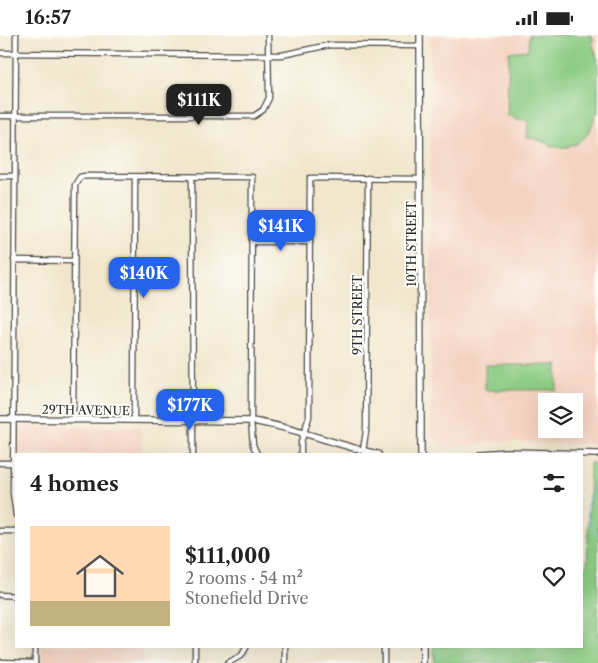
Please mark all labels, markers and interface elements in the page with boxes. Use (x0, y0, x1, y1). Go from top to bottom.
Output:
text: 16:57 (25, 6, 71, 29)
pin: $111K (164, 83, 234, 126)
text: $111K (177, 90, 221, 110)
street label: 10TH STREET (404, 201, 419, 287)
pin: $141K (246, 209, 316, 252)
text: $141K (258, 216, 304, 236)
pin: $140K (109, 257, 179, 299)
text: $140K (120, 263, 168, 283)
street label: 9TH STREET (350, 275, 365, 355)
pin: $177K (155, 389, 225, 431)
map controls (538, 393, 583, 438)
button: layers (538, 393, 583, 438)
text: $177K (167, 395, 213, 415)
street label: 29TH AVENUE (42, 402, 130, 418)
icon: filters (540, 469, 568, 497)
text: 4 homes (30, 471, 119, 496)
text: $111,000 (185, 543, 271, 568)
icon: home (70, 546, 130, 606)
icon: heart (540, 562, 568, 590)
text: 2 rooms · 54 m² (185, 568, 303, 588)
text: Stonefield Drive (185, 588, 308, 608)

